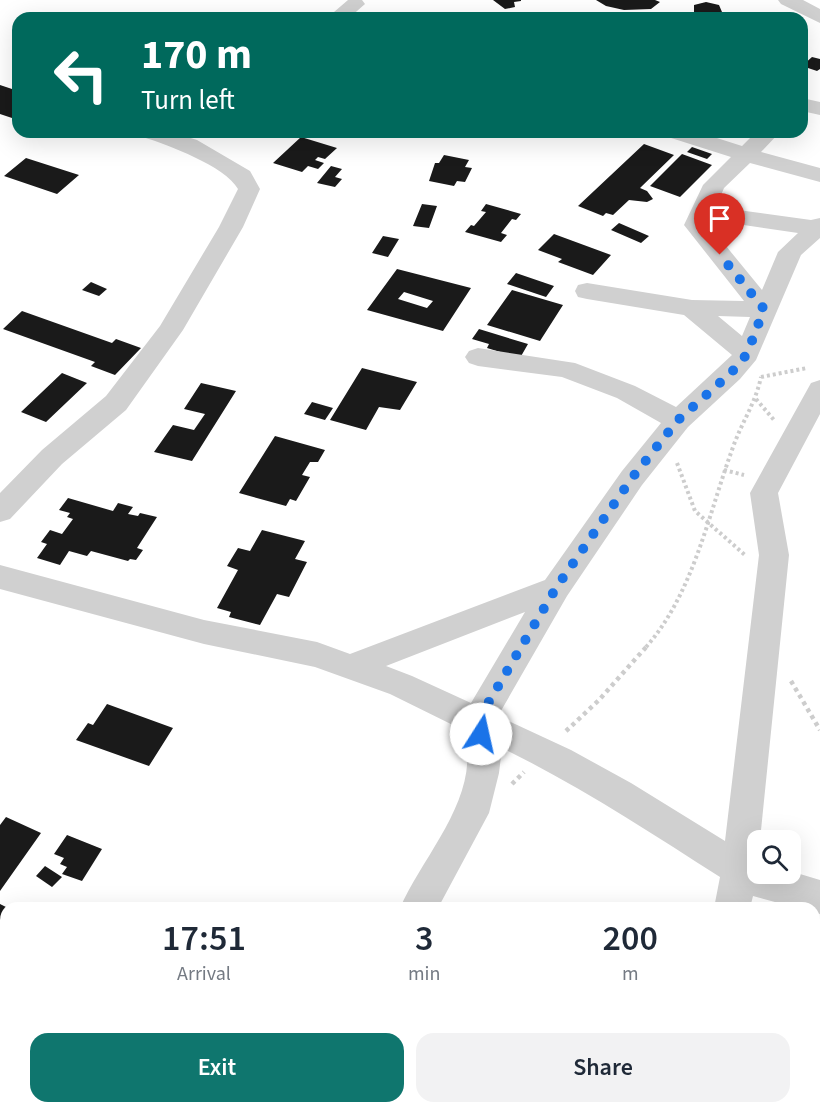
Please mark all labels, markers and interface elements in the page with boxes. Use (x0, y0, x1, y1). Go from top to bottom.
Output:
text: 170 m (141, 25, 252, 85)
icon: left (42, 36, 120, 114)
text: Turn left (141, 81, 235, 120)
pin (694, 193, 745, 255)
icon: arrive (703, 202, 736, 235)
position arrow (449, 702, 513, 766)
map controls (747, 830, 801, 884)
button: search (747, 830, 801, 884)
text: 17:51 (162, 913, 246, 964)
text: 3 (415, 913, 433, 964)
text: 200 (602, 913, 658, 964)
text: Arrival (177, 960, 231, 988)
text: min (408, 960, 440, 988)
text: m (622, 960, 638, 988)
button: Exit (30, 1033, 404, 1102)
button: Share (416, 1033, 790, 1102)

